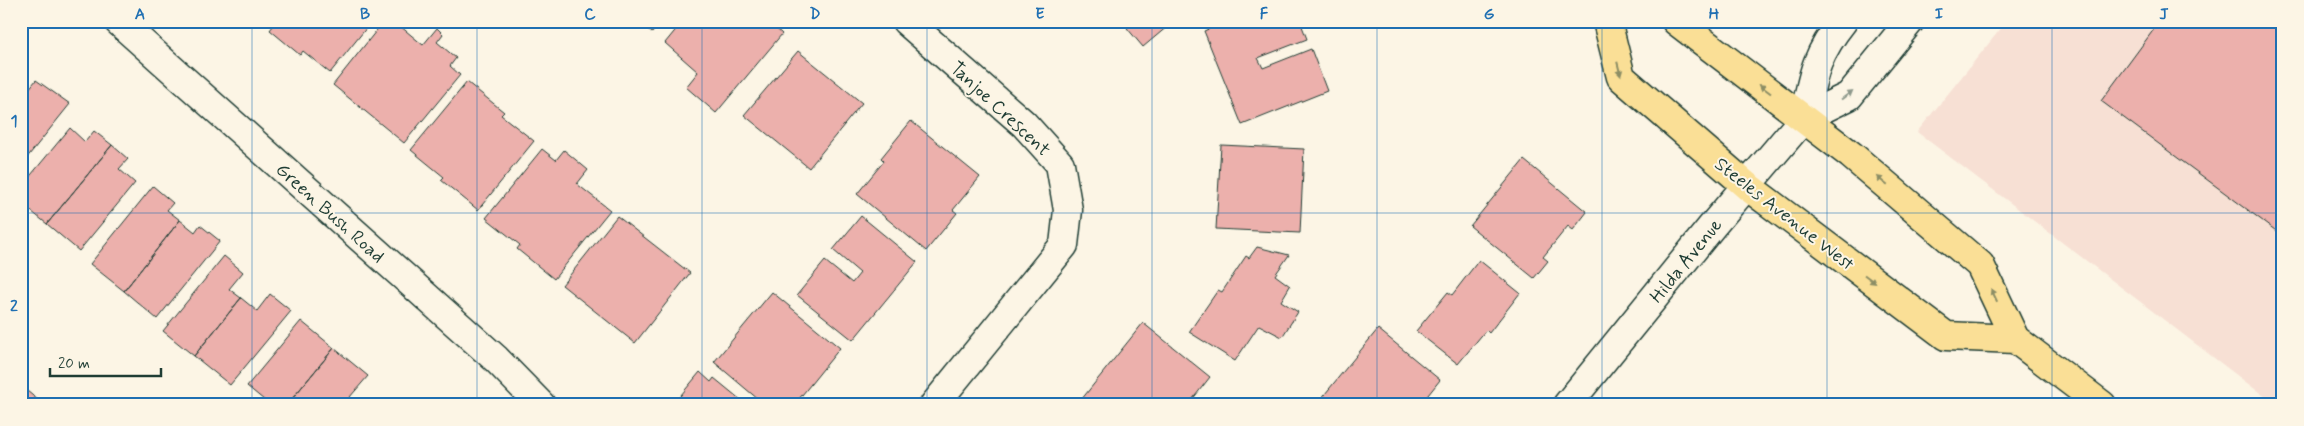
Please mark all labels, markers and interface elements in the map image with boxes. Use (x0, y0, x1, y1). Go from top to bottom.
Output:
text: A (135, 4, 145, 25)
text: B (360, 4, 370, 25)
text: C (584, 4, 596, 25)
text: D (809, 4, 821, 25)
text: E (1035, 4, 1045, 25)
text: F (1260, 4, 1269, 25)
text: G (1484, 4, 1495, 25)
text: H (1709, 4, 1720, 25)
text: I (1935, 4, 1944, 25)
text: J (2159, 4, 2169, 25)
street label: Tanjoe Crescent (944, 56, 1056, 163)
one-way arrow (1615, 61, 1623, 76)
one-way arrow (1759, 83, 1772, 94)
one-way arrow (1840, 90, 1854, 100)
text: 1 (10, 111, 18, 132)
street label: Steeles Avenue West (1709, 152, 1859, 277)
street label: Green Bush Road (270, 157, 390, 269)
one-way arrow (1875, 176, 1888, 187)
street label: Hilda Avenue (1644, 213, 1728, 308)
one-way arrow (1863, 273, 1876, 284)
one-way arrow (1990, 288, 1998, 302)
text: 2 (10, 296, 18, 317)
scale bar (50, 346, 161, 378)
text: 20 m (58, 354, 90, 374)

